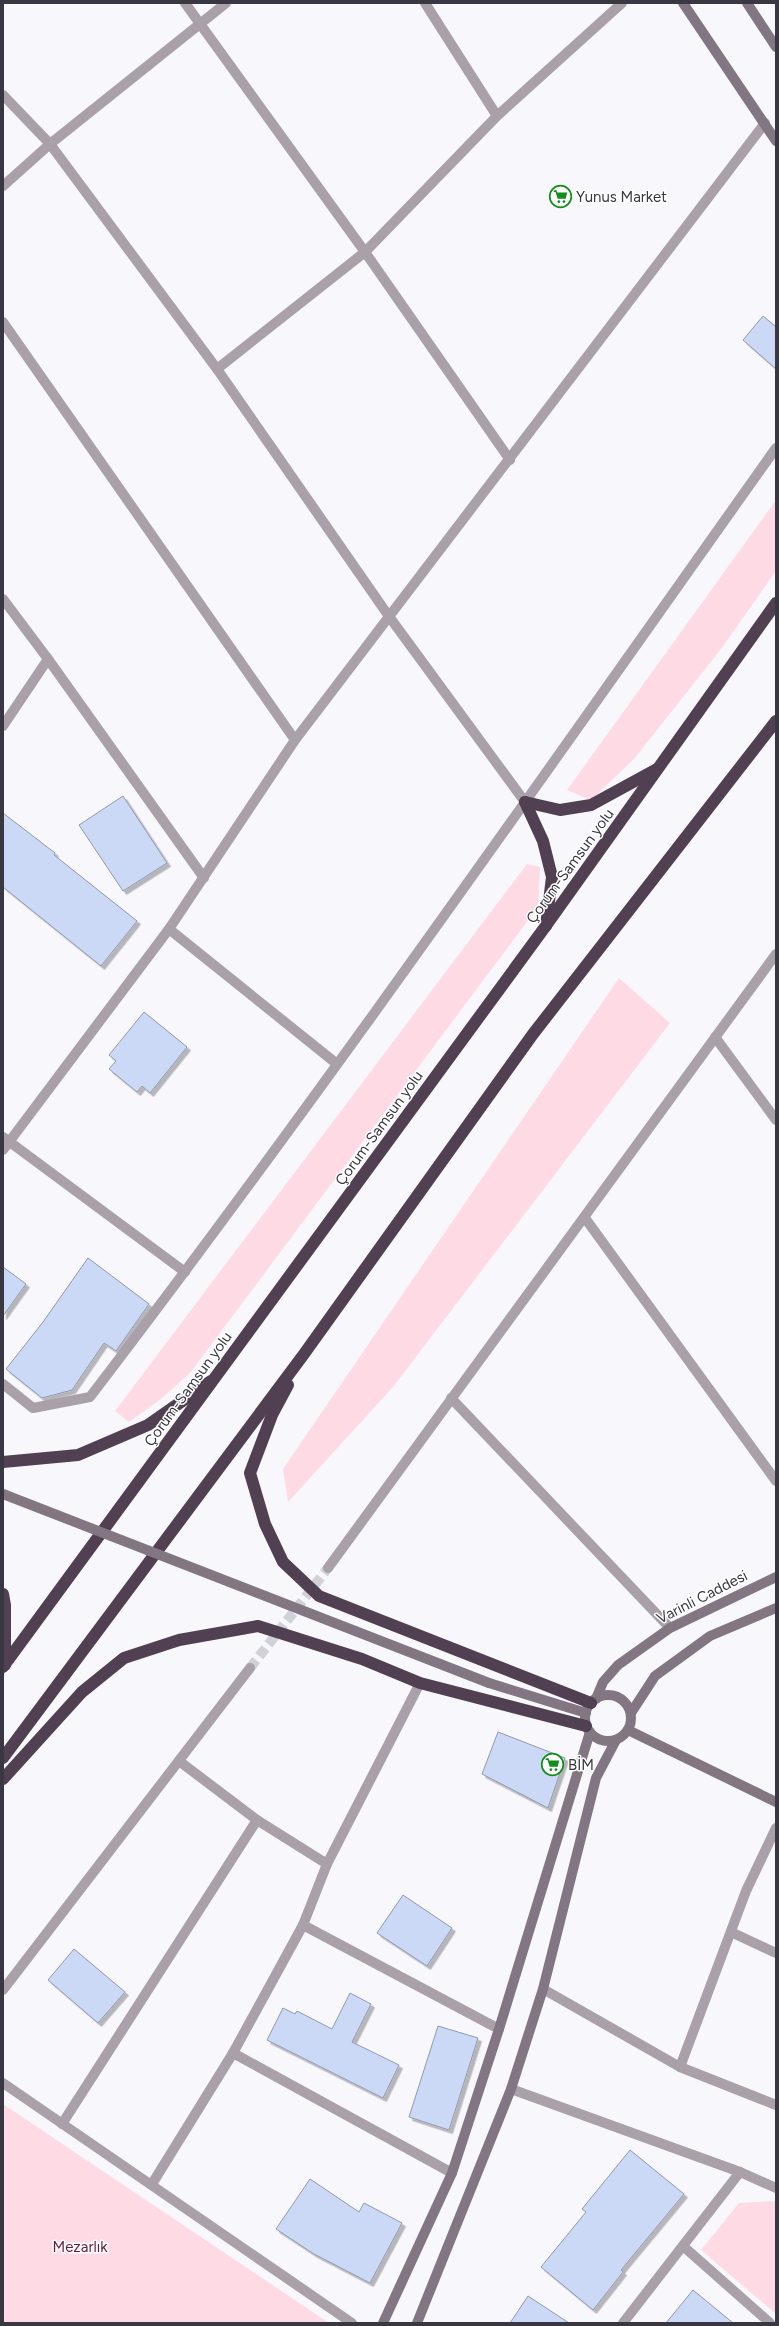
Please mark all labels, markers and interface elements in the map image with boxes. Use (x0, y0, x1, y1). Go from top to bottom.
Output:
supermarket icon: Yunus Market (548, 184, 574, 210)
place label: Yunus Market (576, 188, 667, 206)
street label: Çorum-Samsun yolu (522, 805, 618, 927)
street label: Çorum-Samsun yolu (331, 1067, 427, 1189)
street label: Çorum-Samsun yolu (140, 1328, 236, 1450)
street label: Varinli Caddesi (654, 1566, 750, 1628)
supermarket icon: BİM (540, 1752, 566, 1778)
place label: BİM (568, 1756, 594, 1774)
park label: Mezarlık (52, 2238, 108, 2256)

